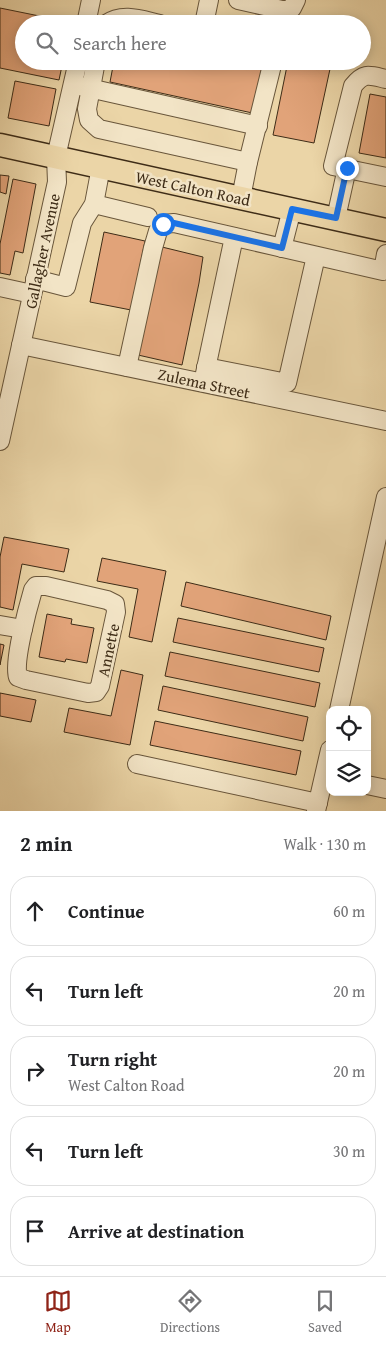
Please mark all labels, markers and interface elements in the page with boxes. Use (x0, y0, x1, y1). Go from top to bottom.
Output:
search box (15, 15, 371, 70)
icon: search (33, 29, 61, 57)
text: Search here (73, 29, 167, 57)
route end (336, 157, 359, 180)
street label: West Calton Road (133, 164, 253, 212)
street label: Gallagher Avenue (18, 191, 66, 311)
route start (152, 213, 175, 236)
street label: Zulema Street (156, 362, 253, 405)
street label: Annette (91, 621, 125, 679)
map controls (326, 706, 371, 796)
button: locate (326, 706, 371, 751)
button: layers (326, 751, 371, 796)
text: 2 min (20, 828, 72, 859)
text: Walk · 130 m (283, 832, 366, 856)
icon: ahead (21, 897, 49, 925)
text: Continue (68, 897, 145, 925)
text: 60 m (333, 899, 365, 923)
icon: left (21, 977, 49, 1005)
text: Turn left (68, 977, 143, 1005)
text: 20 m (333, 979, 365, 1003)
text: Turn right (68, 1045, 157, 1073)
icon: right (21, 1057, 49, 1085)
text: 20 m (333, 1059, 365, 1083)
text: West Calton Road (68, 1073, 185, 1097)
icon: left (21, 1137, 49, 1165)
text: Turn left (68, 1137, 143, 1165)
text: 30 m (333, 1139, 365, 1163)
icon: arrive (21, 1217, 49, 1245)
text: Arrive at destination (68, 1217, 244, 1245)
tab: Map (44, 1287, 72, 1337)
tab: Directions (160, 1287, 220, 1337)
tab: Saved (308, 1287, 342, 1337)

